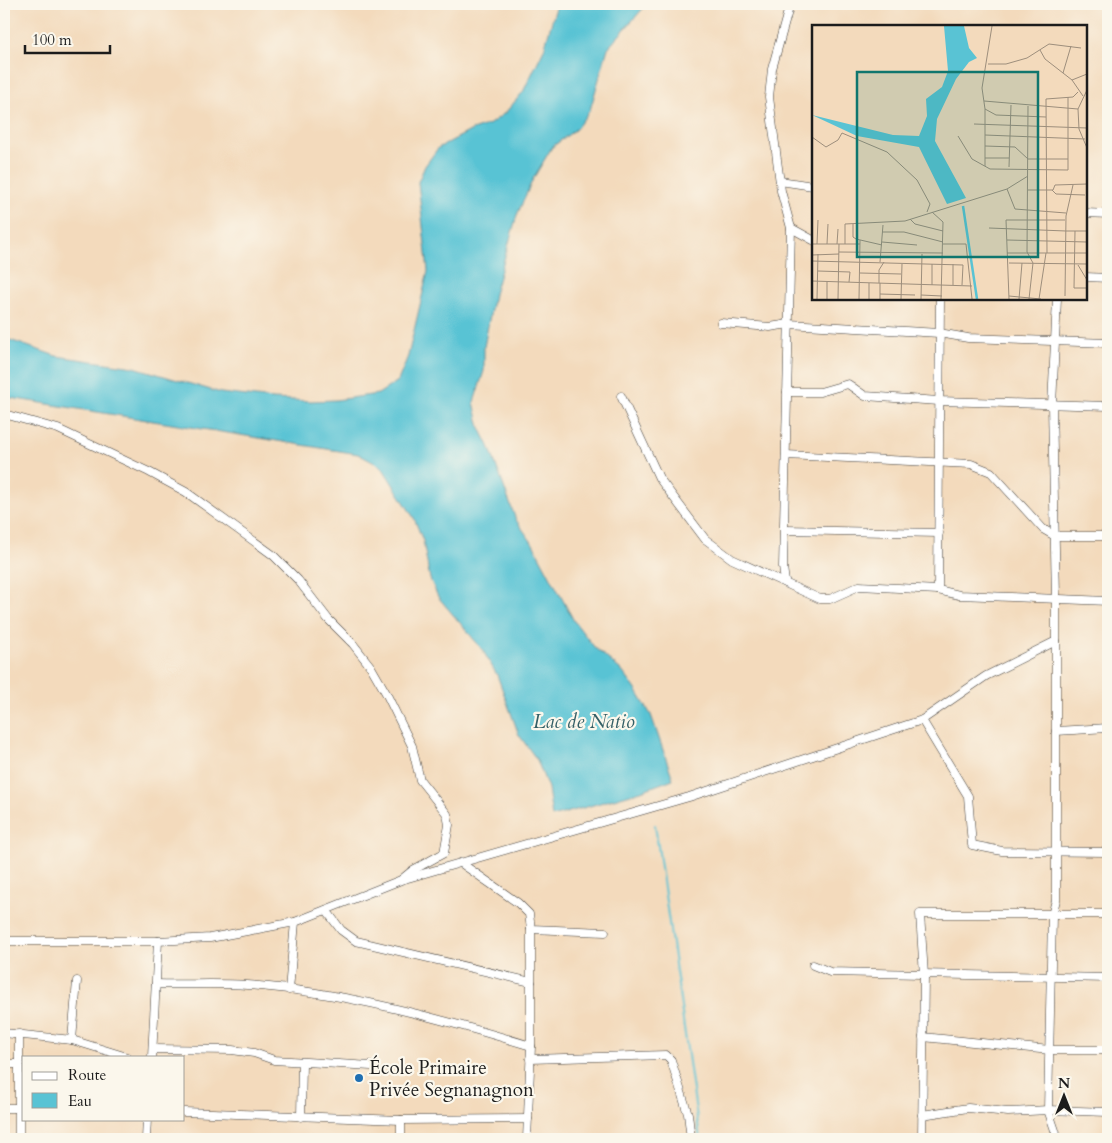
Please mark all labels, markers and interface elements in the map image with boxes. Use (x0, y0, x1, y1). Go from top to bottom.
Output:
scale bar (25, 22, 110, 54)
inset map (812, 25, 1087, 300)
text: 100 m (32, 30, 72, 50)
water label: Lac de Natio (533, 708, 635, 735)
place label: École Primaire Privée Segnanagnon (369, 1055, 534, 1103)
legend (22, 1056, 185, 1120)
text: Route (68, 1065, 106, 1085)
north arrow (1040, 1070, 1090, 1120)
marker: École Primaire Privée Segnanagnon (353, 1072, 365, 1084)
text: N (1058, 1074, 1070, 1093)
text: Eau (68, 1091, 92, 1111)

